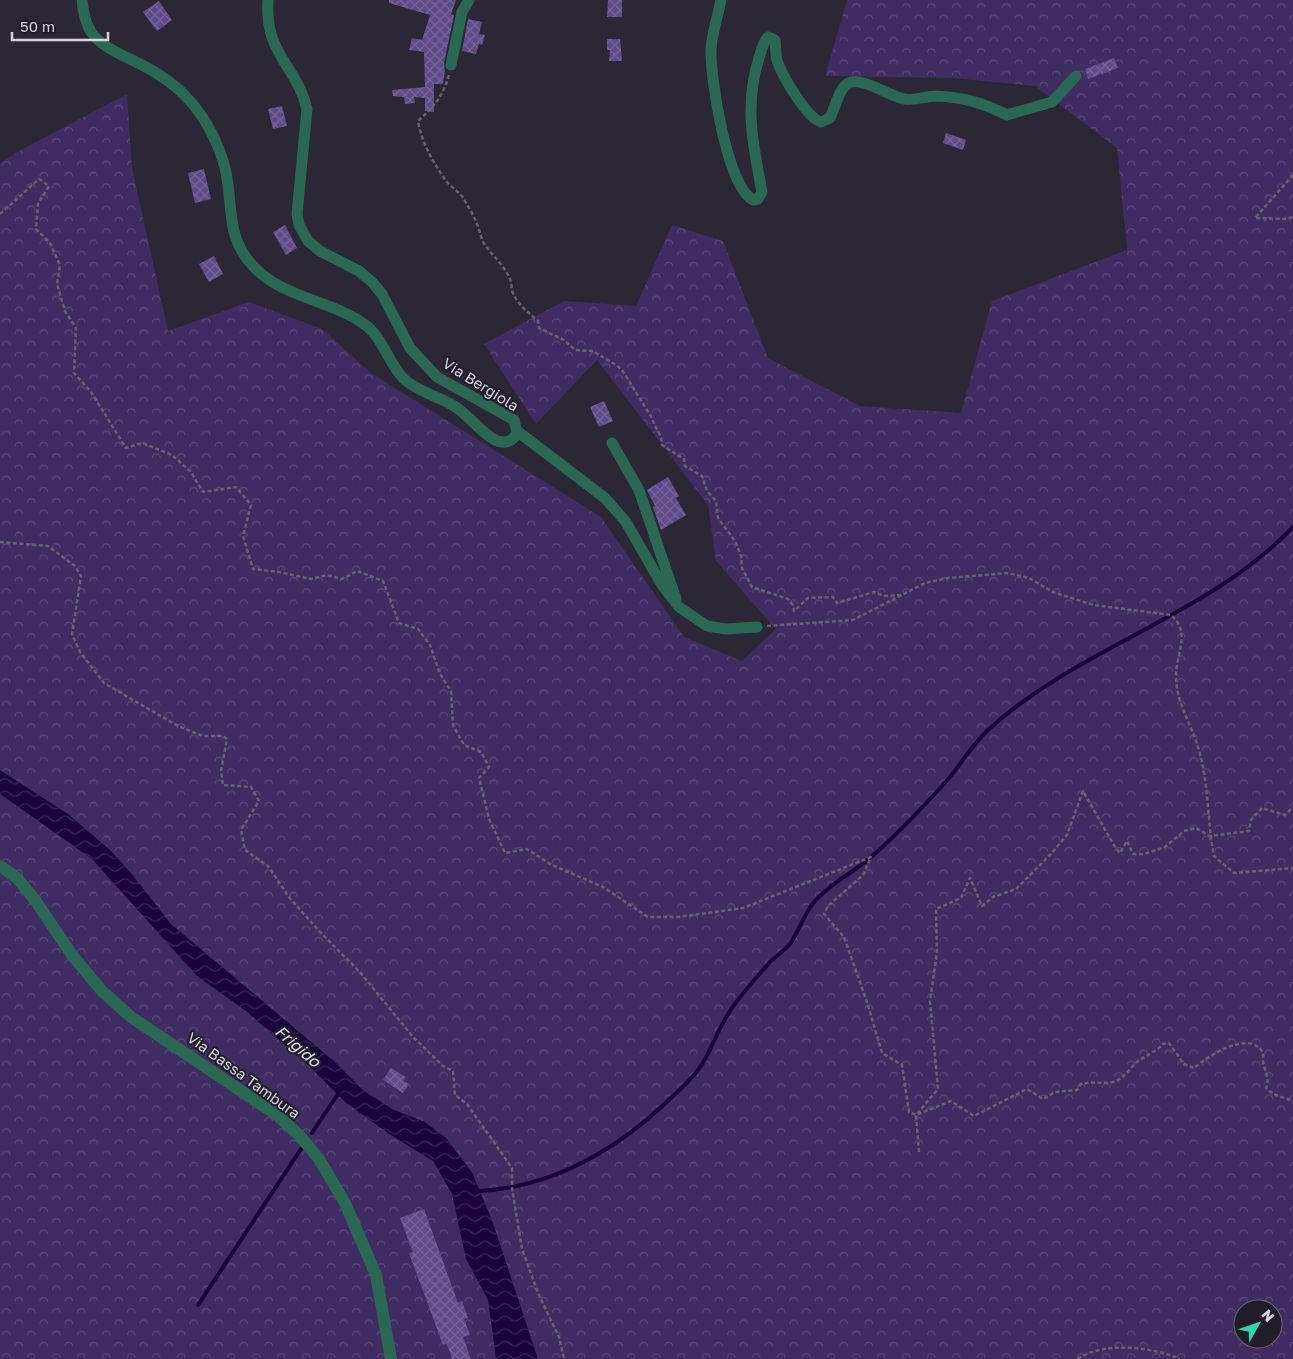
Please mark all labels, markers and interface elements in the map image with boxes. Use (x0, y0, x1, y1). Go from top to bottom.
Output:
scale bar (12, 10, 109, 42)
text: 50 m (20, 17, 55, 35)
street label: Via Bergiola (440, 354, 522, 414)
water label: Frigido (271, 1021, 326, 1072)
street label: Via Bassa Tambura (184, 1028, 304, 1122)
north arrow (1233, 1299, 1283, 1349)
text: N (1258, 1306, 1278, 1325)

